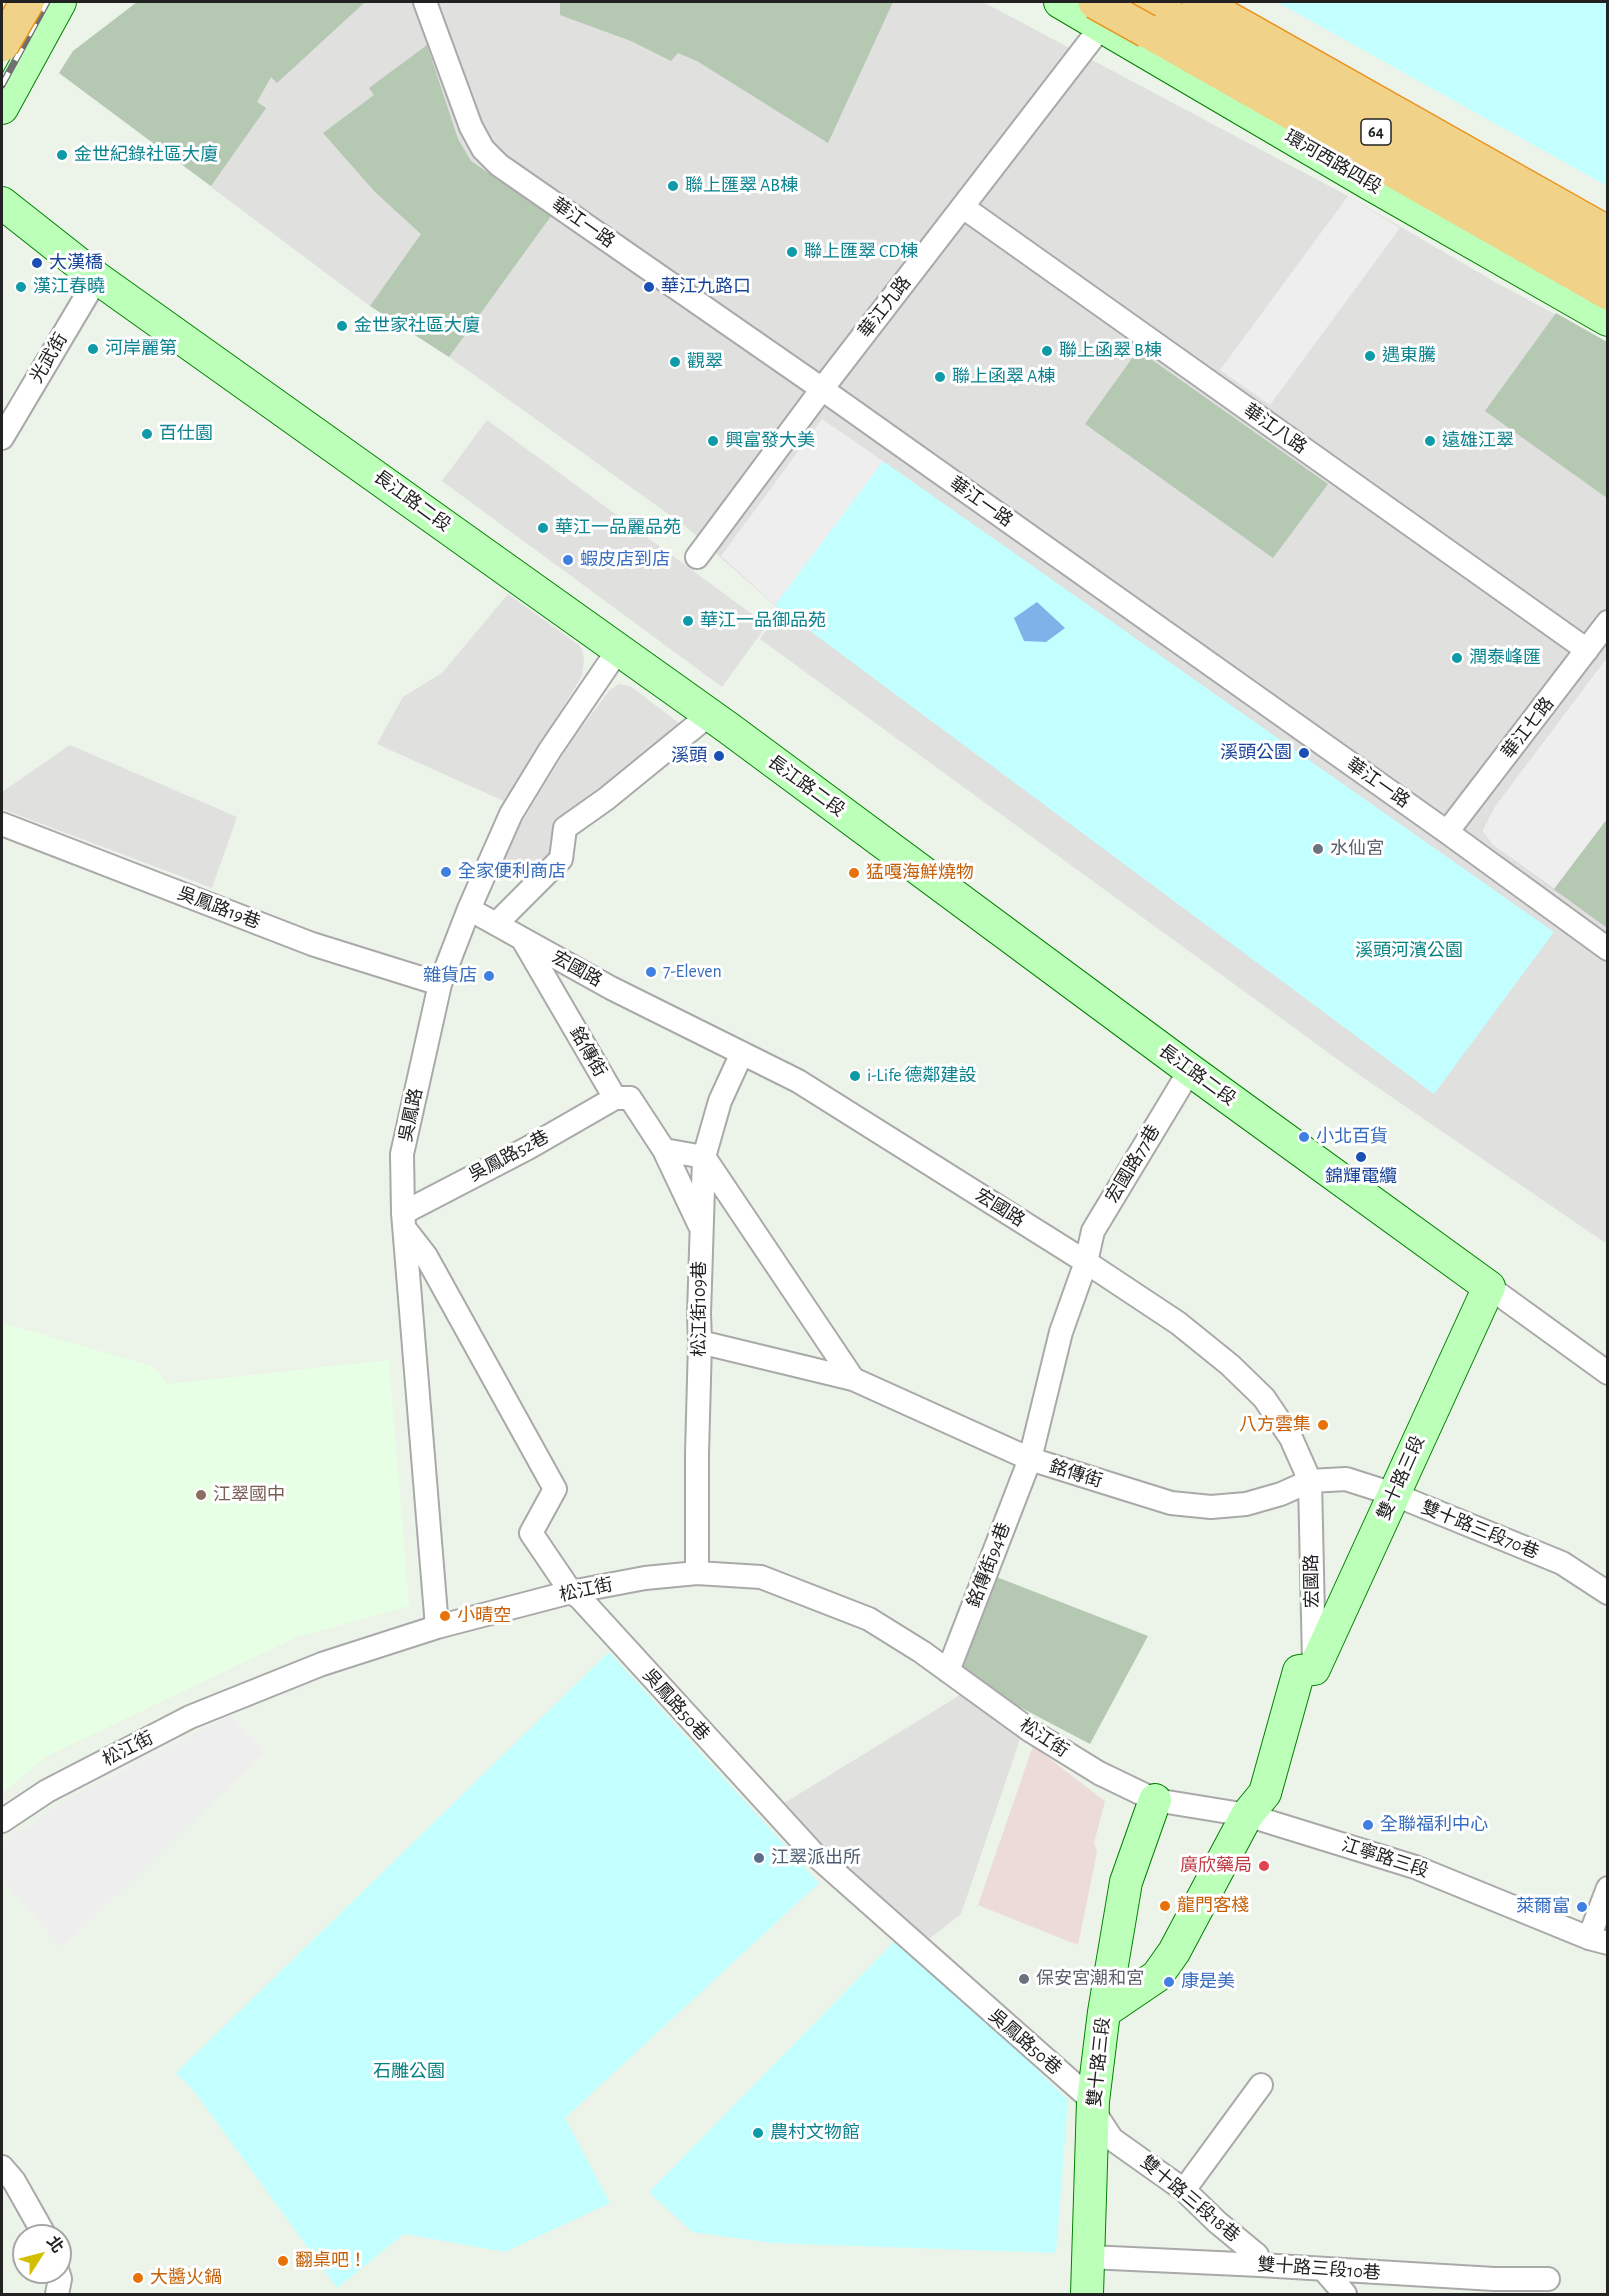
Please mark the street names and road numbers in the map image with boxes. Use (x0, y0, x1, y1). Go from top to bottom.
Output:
road number: 64 (1361, 119, 1391, 145)
street label: 環河西路四段 (1281, 126, 1385, 198)
street label: 華江一路 (547, 194, 619, 252)
street label: 華江九路 (854, 272, 916, 342)
street label: 光武街 (26, 329, 72, 387)
street label: 華江八路 (1239, 400, 1311, 458)
street label: 長江路二段 (369, 466, 455, 536)
street label: 華江一路 (945, 473, 1017, 531)
street label: 華江七路 (1497, 693, 1559, 763)
street label: 長江路二段 (763, 751, 849, 821)
street label: 華江一路 (1342, 754, 1414, 812)
street label: 吳鳳路19巷 (175, 882, 263, 934)
street label: 宏國路 (548, 946, 606, 992)
street label: 銘傳街 (565, 1023, 611, 1081)
street label: 長江路二段 (1154, 1040, 1240, 1110)
street label: 吳鳳路 (395, 1086, 427, 1144)
street label: 宏國路77巷 (1101, 1121, 1165, 1207)
street label: 吳鳳路52巷 (465, 1126, 553, 1186)
street label: 宏國路 (971, 1185, 1029, 1231)
street label: 松江街109巷 (689, 1261, 711, 1357)
street label: 雙十路三段 (1373, 1432, 1429, 1524)
street label: 銘傳街 (1047, 1456, 1105, 1492)
street label: 雙十路三段70巷 (1418, 1497, 1542, 1563)
street label: 銘傳街94巷 (963, 1520, 1015, 1610)
street label: 宏國路 (1301, 1554, 1323, 1608)
street label: 松江街 (557, 1574, 615, 1606)
street label: 吳鳳路50巷 (638, 1665, 714, 1745)
street label: 松江街 (1015, 1714, 1073, 1762)
street label: 松江街 (99, 1727, 157, 1771)
street label: 江寧路三段 (1339, 1834, 1431, 1882)
street label: 吳鳳路50巷 (984, 2005, 1066, 2079)
street label: 雙十路三段 (1084, 2016, 1114, 2108)
street label: 雙十路三段18巷 (1136, 2151, 1244, 2247)
street label: 雙十路三段10巷 (1257, 2254, 1381, 2284)

